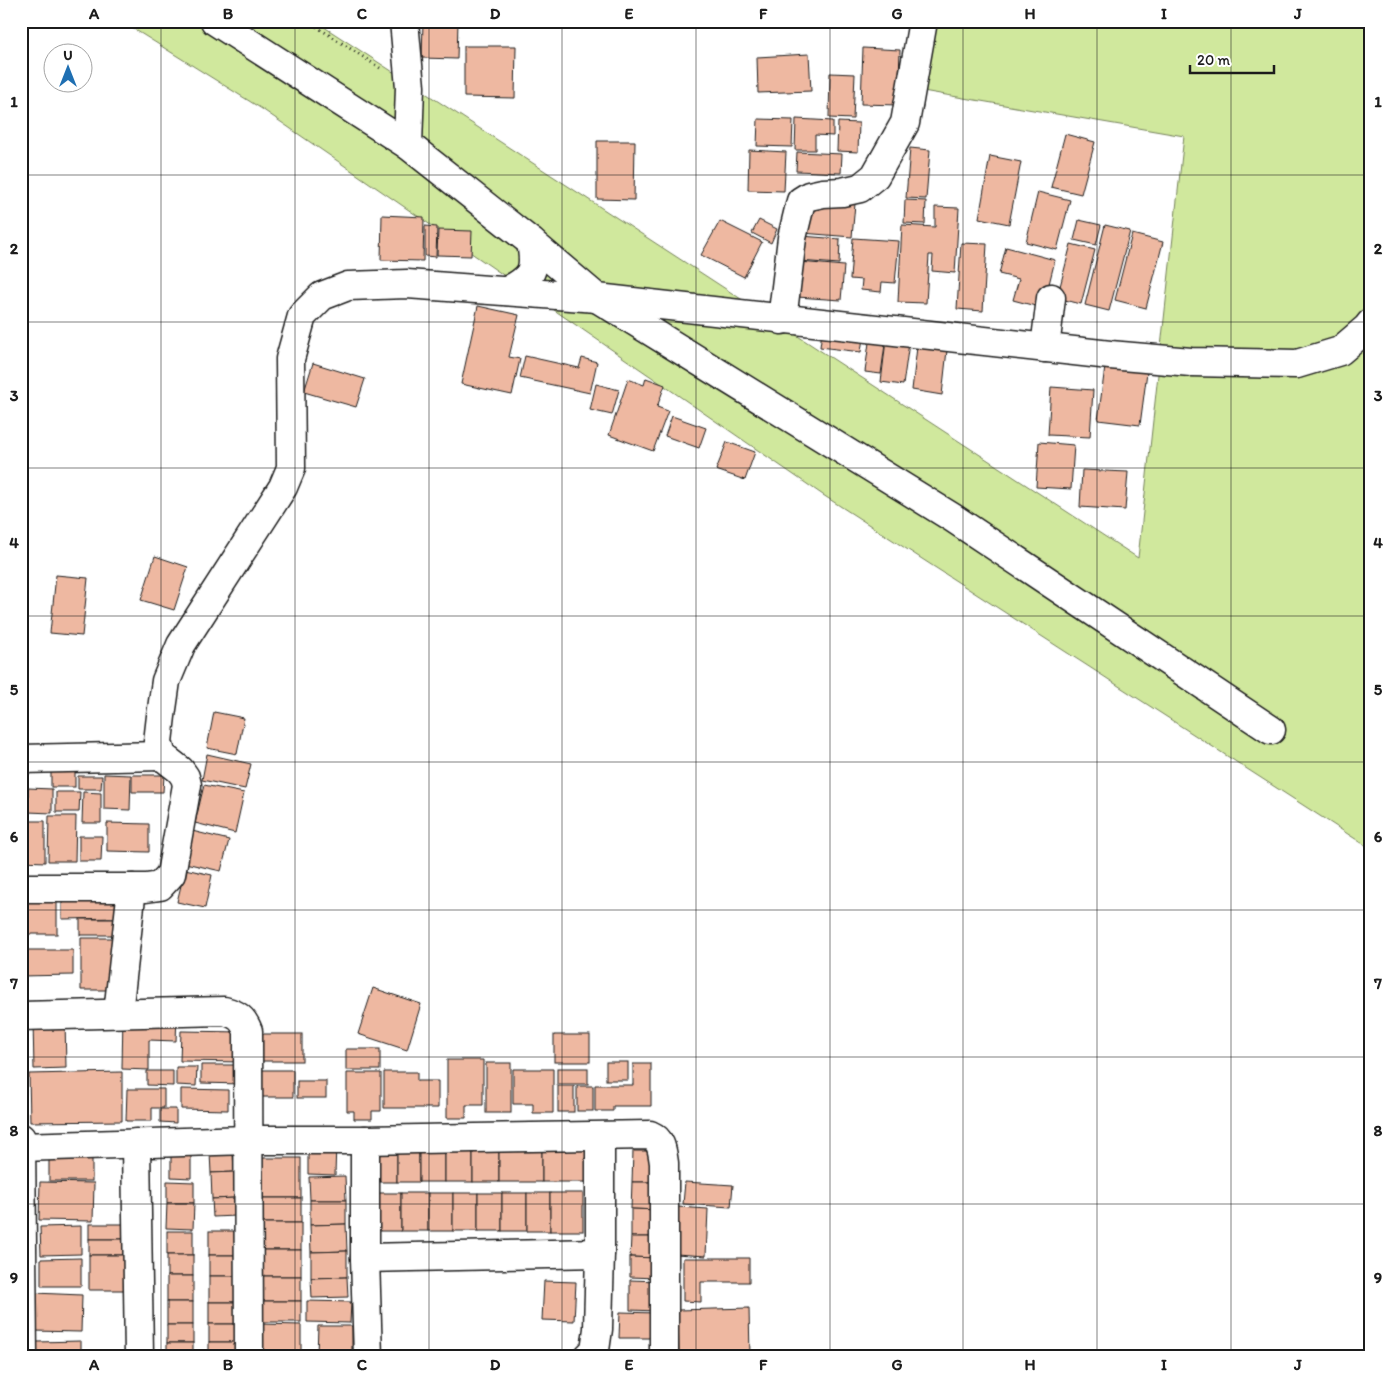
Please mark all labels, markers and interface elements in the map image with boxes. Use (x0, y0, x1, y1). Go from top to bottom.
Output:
text: A (88, 4, 100, 23)
text: B (223, 4, 234, 23)
text: C (357, 4, 368, 23)
text: D (490, 4, 501, 23)
text: E (625, 4, 634, 23)
text: F (759, 4, 768, 23)
text: G (891, 4, 903, 23)
text: H (1024, 4, 1036, 23)
text: I (1161, 4, 1167, 23)
text: J (1293, 4, 1302, 23)
north arrow (42, 42, 92, 92)
scale bar (1190, 42, 1273, 74)
text: U (63, 47, 73, 64)
text: 20 m (1197, 51, 1231, 69)
text: 1 (10, 92, 18, 111)
text: 1 (1374, 92, 1382, 111)
text: 2 (10, 239, 19, 258)
text: 2 (1374, 239, 1383, 258)
text: 3 (10, 386, 19, 405)
text: 3 (1374, 386, 1383, 405)
text: 4 (9, 533, 19, 552)
text: 4 (1373, 533, 1383, 552)
text: 5 (10, 680, 19, 699)
text: 5 (1374, 680, 1383, 699)
text: 6 (10, 827, 19, 846)
text: 6 (1374, 827, 1383, 846)
text: 7 (9, 974, 18, 993)
text: 7 (1373, 974, 1382, 993)
text: 8 (10, 1121, 19, 1140)
text: 8 (1374, 1121, 1383, 1140)
text: 9 (10, 1268, 18, 1287)
text: 9 (1374, 1268, 1382, 1287)
text: A (88, 1355, 100, 1374)
text: B (223, 1355, 234, 1374)
text: C (357, 1355, 368, 1374)
text: D (490, 1355, 501, 1374)
text: E (625, 1355, 634, 1374)
text: F (759, 1355, 768, 1374)
text: G (891, 1355, 903, 1374)
text: H (1024, 1355, 1036, 1374)
text: I (1161, 1355, 1167, 1374)
text: J (1293, 1355, 1302, 1374)

